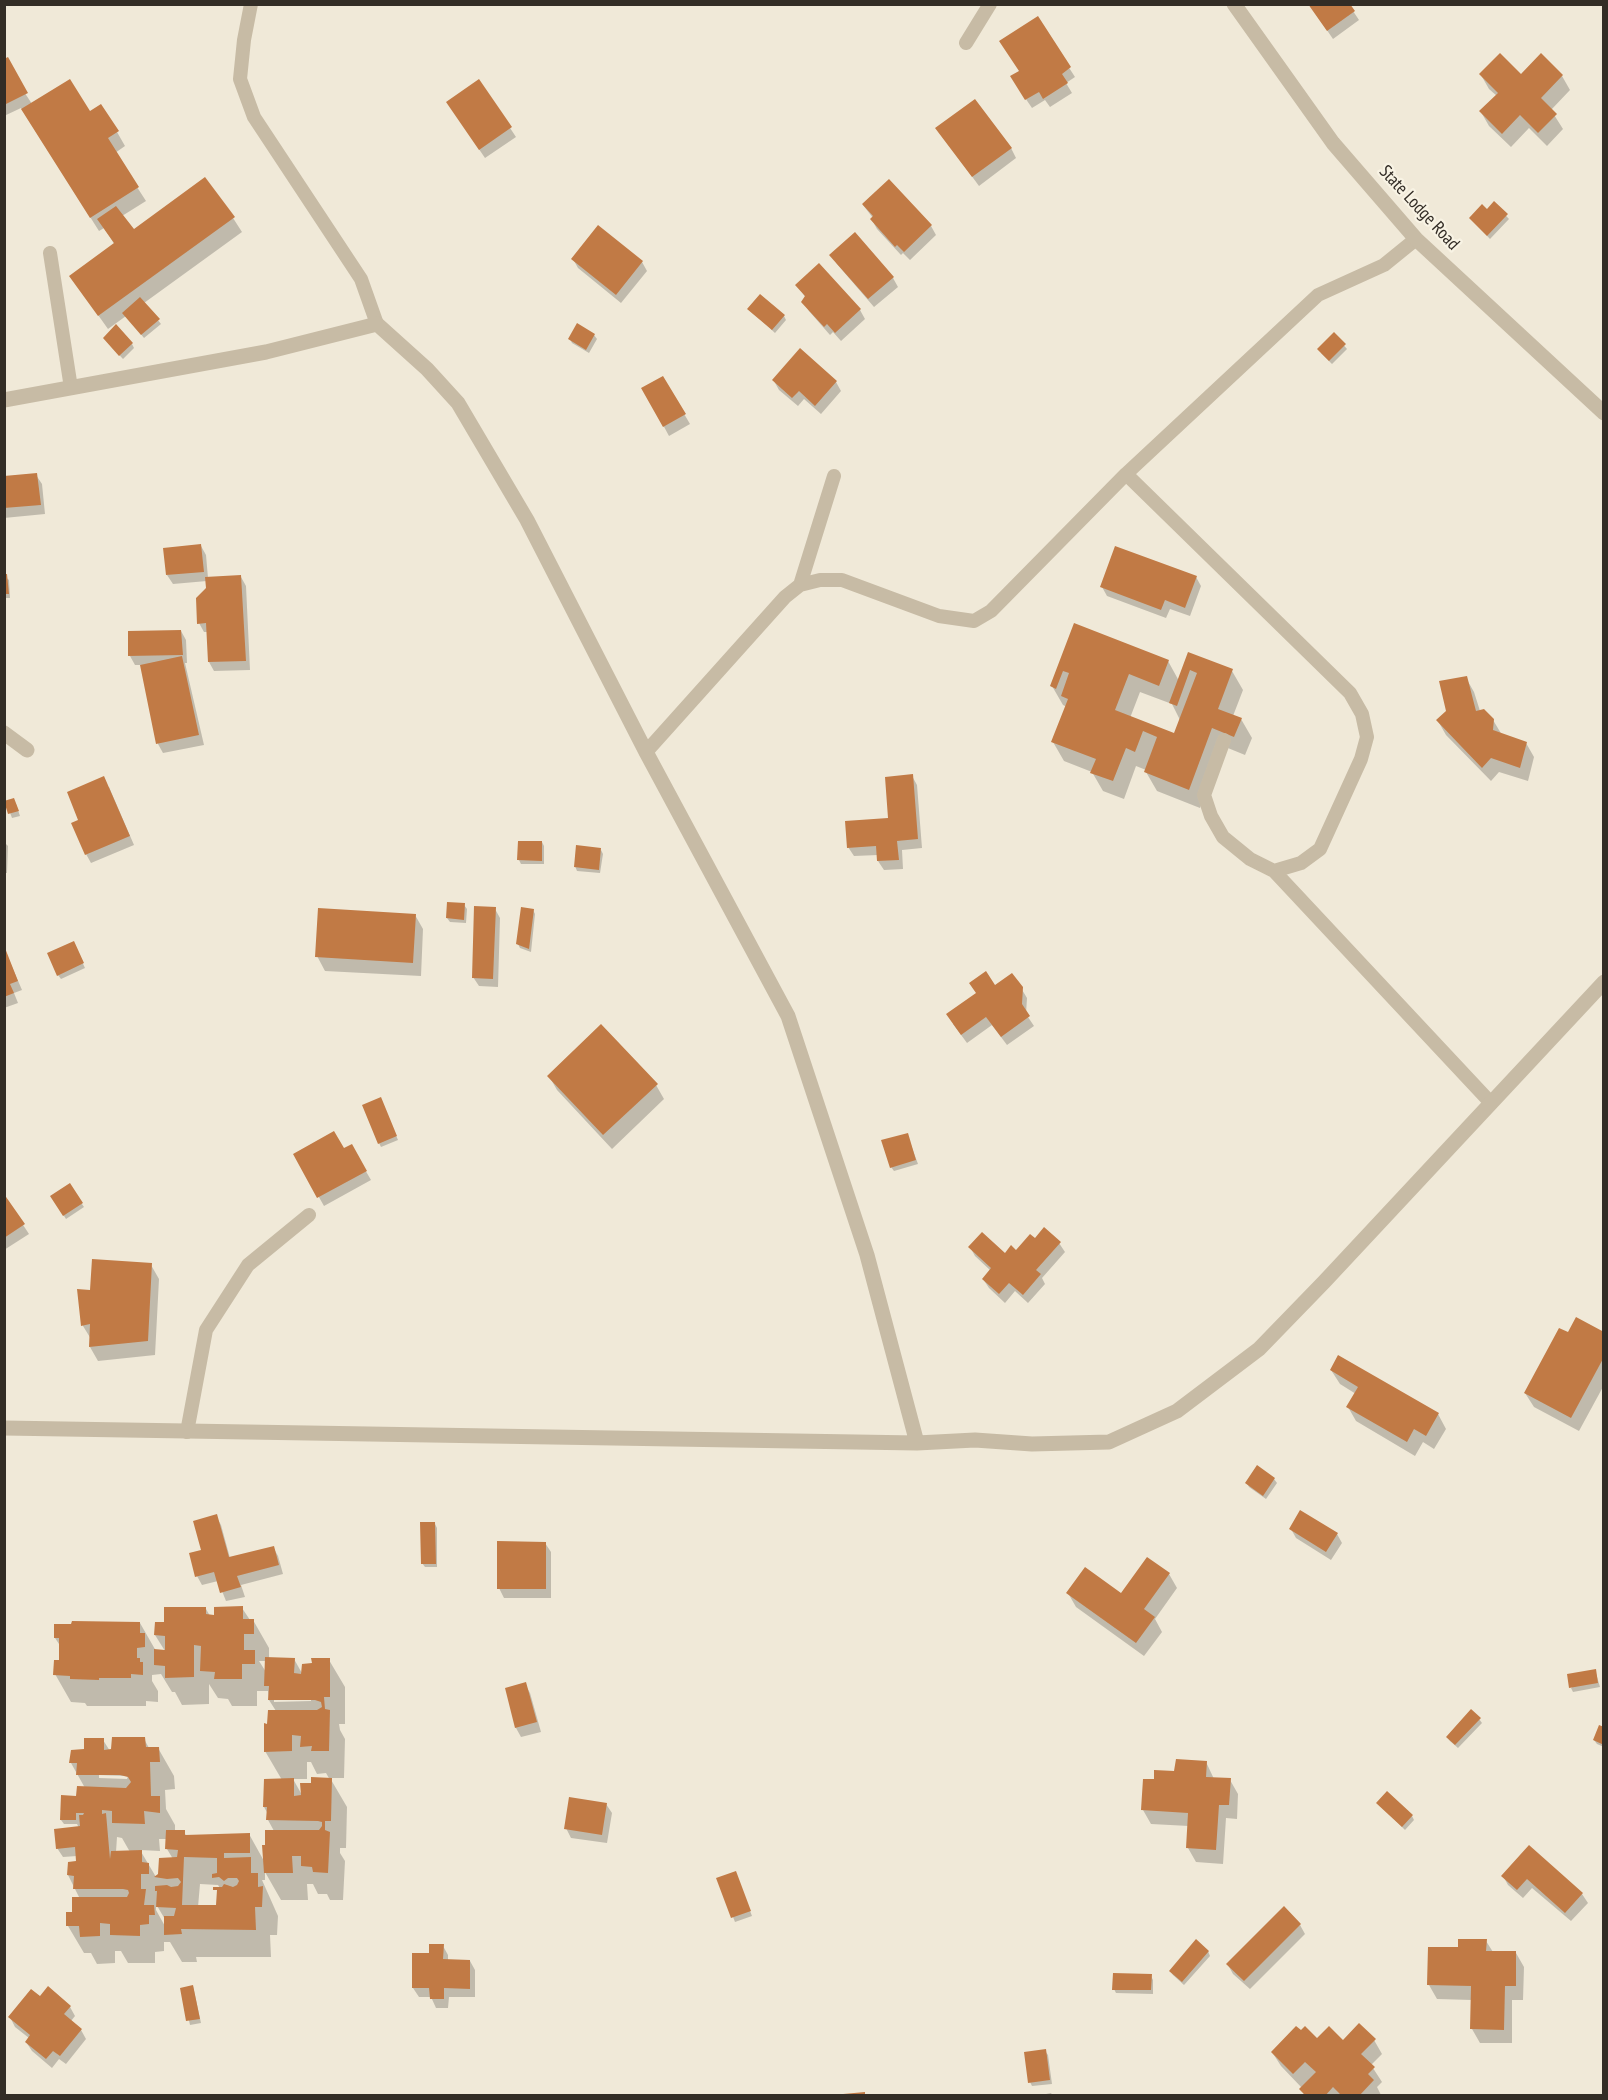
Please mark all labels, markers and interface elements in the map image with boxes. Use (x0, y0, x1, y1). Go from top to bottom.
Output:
street label: State Lodge Road (1374, 161, 1464, 255)

